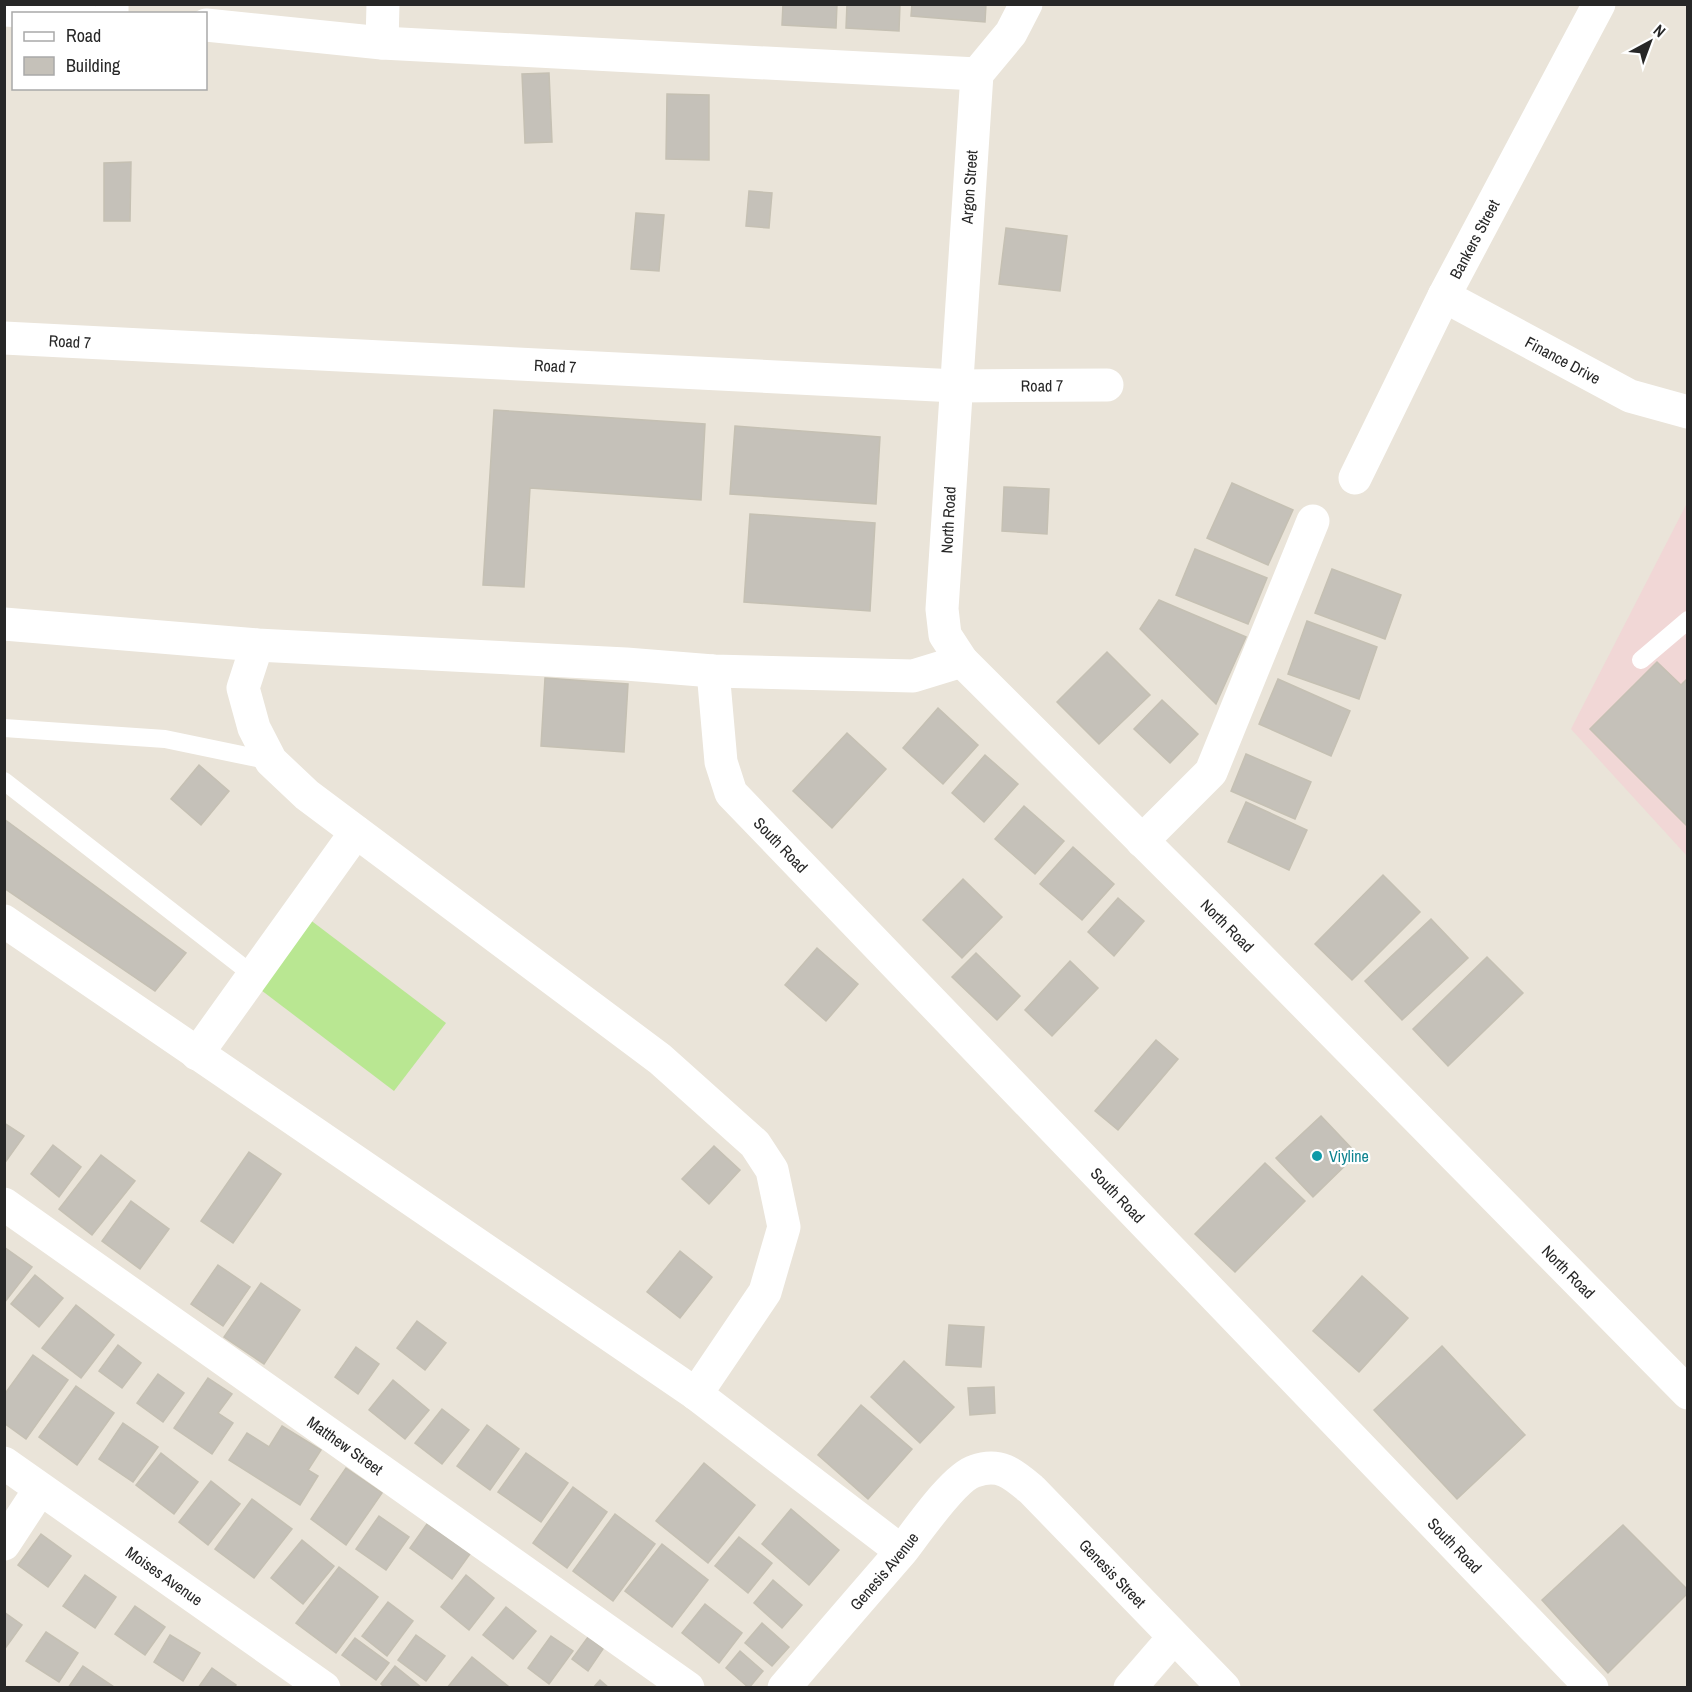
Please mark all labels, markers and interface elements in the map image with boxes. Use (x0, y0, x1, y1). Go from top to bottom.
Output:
legend (12, 12, 207, 90)
north arrow (1620, 12, 1680, 72)
text: N (1649, 19, 1671, 42)
text: Road (66, 23, 101, 48)
text: Building (66, 53, 121, 78)
street label: Argon Street (955, 149, 983, 226)
street label: Bankers Street (1444, 195, 1504, 283)
street label: Road 7 (48, 329, 92, 353)
street label: Finance Drive (1521, 331, 1604, 389)
street label: Road 7 (534, 354, 577, 378)
street label: Road 7 (1021, 374, 1063, 397)
street label: North Road (935, 486, 961, 554)
street label: South Road (749, 812, 813, 878)
street label: North Road (1196, 894, 1259, 957)
place label: Viyline (1329, 1145, 1369, 1167)
marker: Viyline (1310, 1149, 1324, 1163)
street label: South Road (1086, 1163, 1150, 1228)
street label: North Road (1537, 1240, 1600, 1303)
street label: Matthew Street (303, 1411, 388, 1480)
street label: South Road (1423, 1513, 1487, 1578)
street label: Genesis Avenue (845, 1528, 923, 1615)
street label: Genesis Street (1074, 1534, 1151, 1613)
street label: Moises Avenue (121, 1541, 207, 1610)

